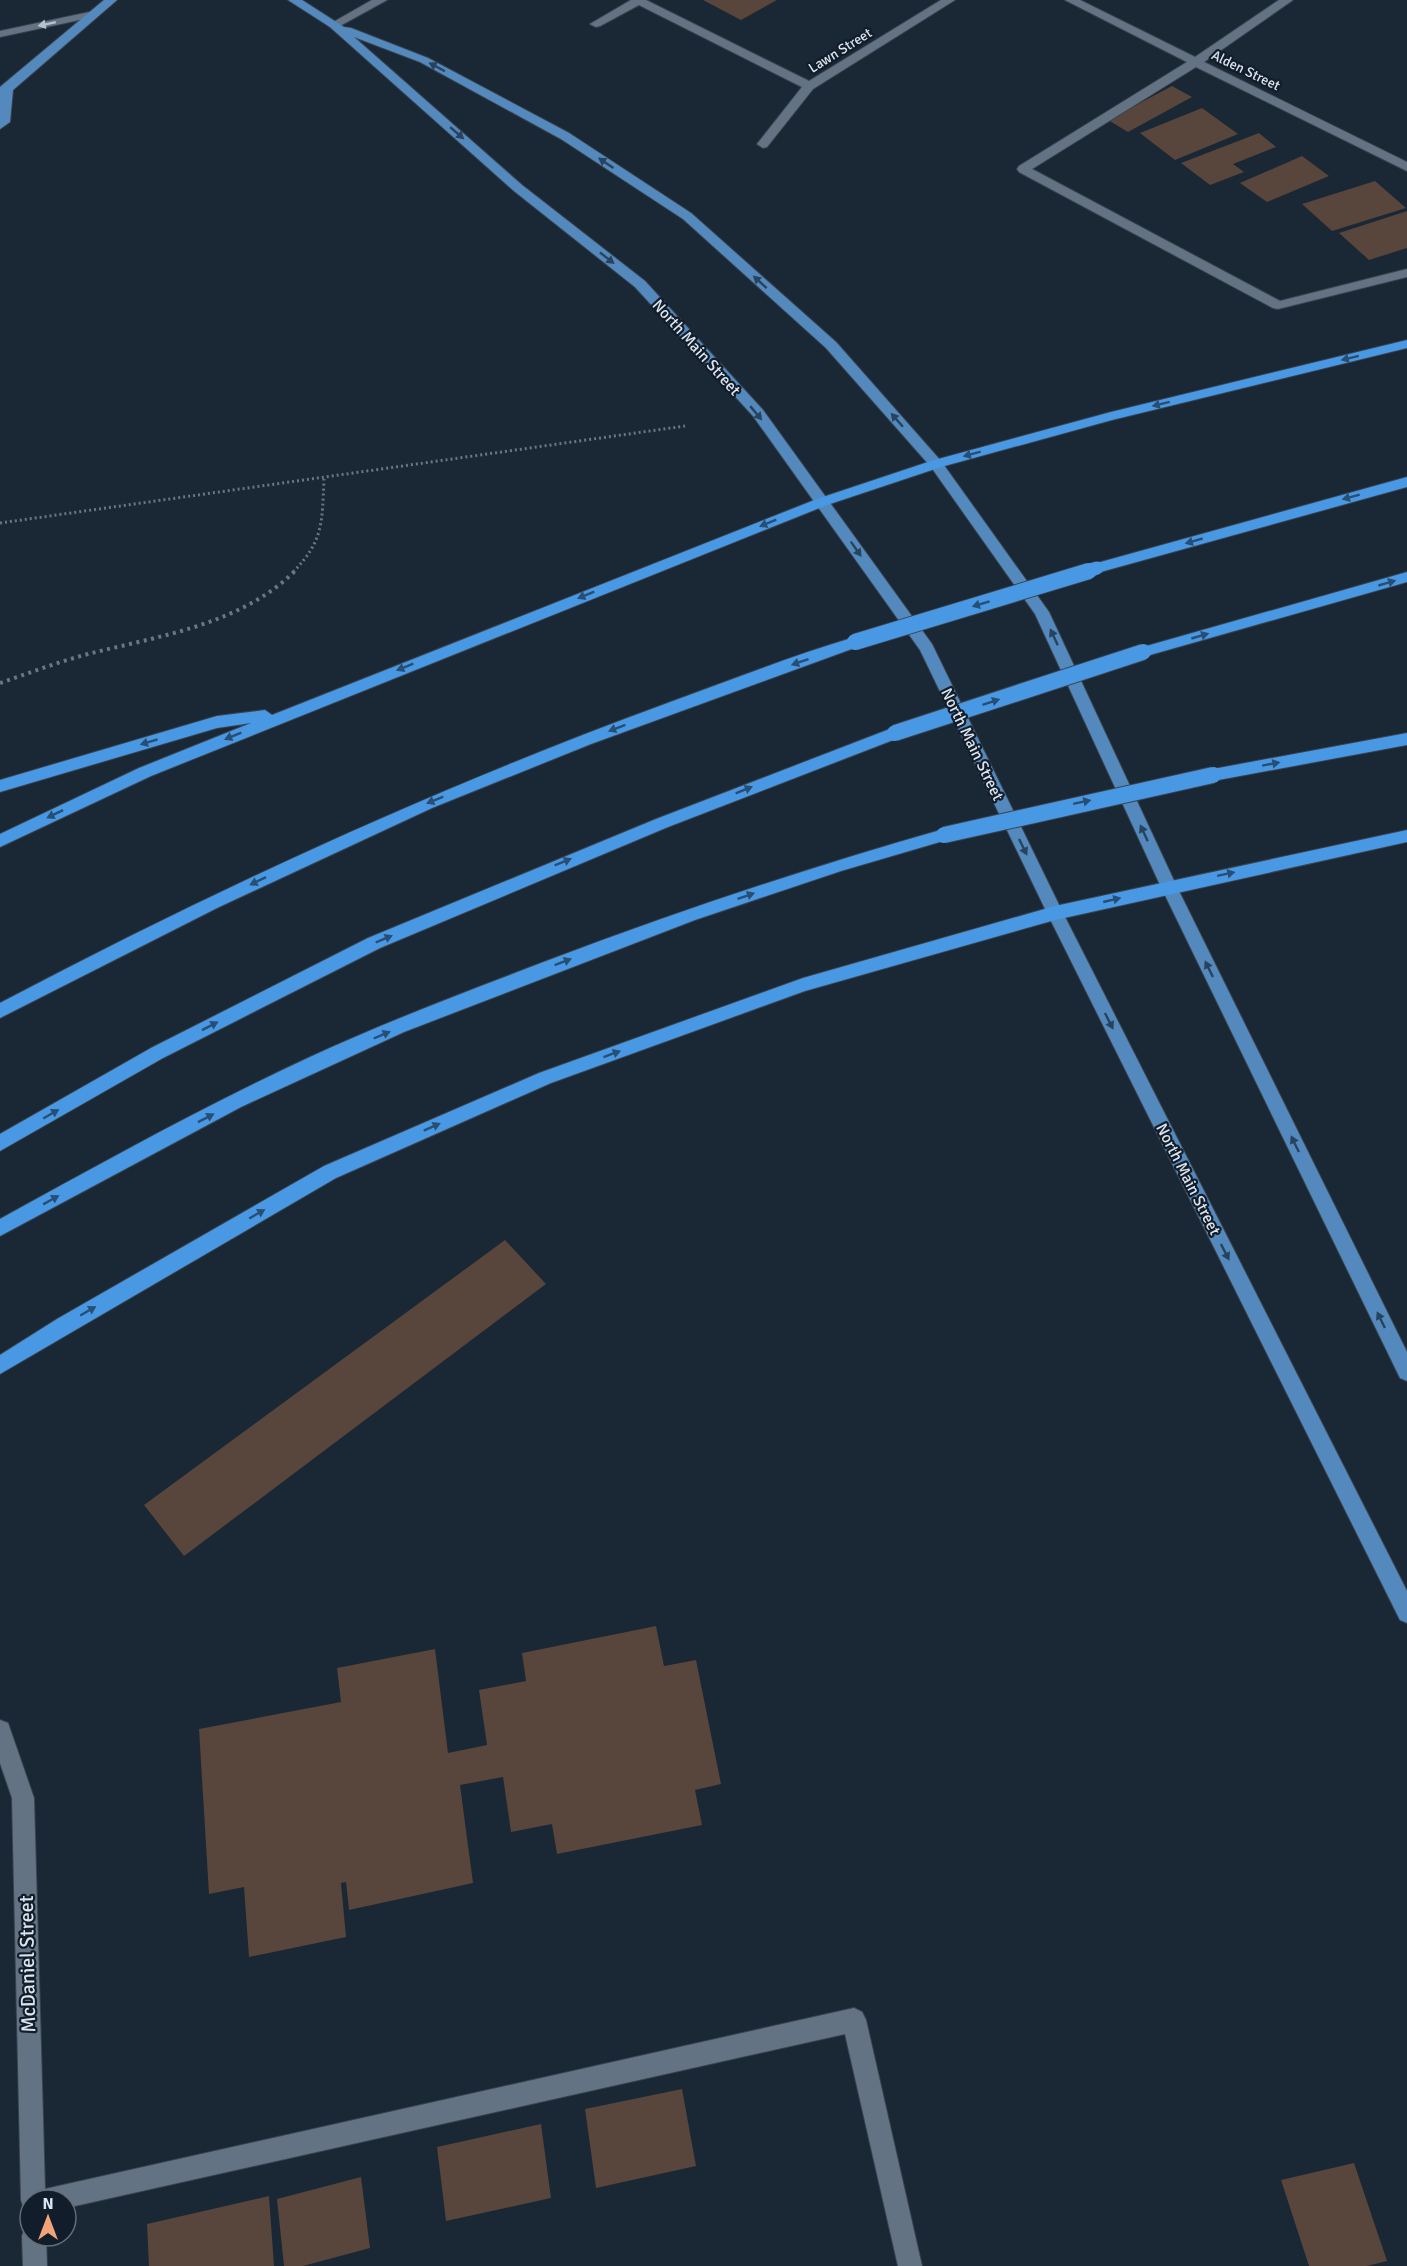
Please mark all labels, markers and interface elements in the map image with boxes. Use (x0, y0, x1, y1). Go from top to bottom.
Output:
one-way arrow (37, 20, 56, 29)
street label: Lawn Street (805, 24, 875, 77)
street label: Alden Street (1209, 47, 1283, 94)
one-way arrow (428, 62, 445, 72)
one-way arrow (449, 126, 464, 139)
one-way arrow (599, 157, 615, 169)
one-way arrow (599, 251, 614, 263)
one-way arrow (753, 276, 768, 289)
street label: North Main Street (648, 295, 745, 400)
one-way arrow (1341, 353, 1359, 363)
one-way arrow (1152, 400, 1170, 410)
one-way arrow (750, 405, 763, 421)
one-way arrow (891, 413, 904, 428)
one-way arrow (963, 450, 981, 459)
one-way arrow (1342, 493, 1360, 502)
one-way arrow (758, 518, 776, 528)
one-way arrow (1185, 537, 1203, 546)
one-way arrow (850, 541, 862, 557)
one-way arrow (1378, 578, 1396, 587)
one-way arrow (577, 590, 595, 600)
one-way arrow (972, 600, 990, 609)
one-way arrow (1049, 629, 1058, 646)
one-way arrow (1191, 631, 1209, 640)
one-way arrow (791, 657, 809, 667)
one-way arrow (396, 663, 414, 672)
street label: North Main Street (936, 685, 1008, 804)
one-way arrow (982, 696, 1000, 706)
one-way arrow (607, 723, 625, 733)
one-way arrow (224, 731, 242, 741)
one-way arrow (140, 738, 158, 747)
one-way arrow (1262, 760, 1281, 769)
one-way arrow (735, 785, 753, 794)
one-way arrow (426, 795, 444, 805)
one-way arrow (1073, 797, 1092, 806)
one-way arrow (47, 810, 64, 819)
one-way arrow (1140, 825, 1149, 842)
one-way arrow (1018, 838, 1027, 855)
one-way arrow (554, 857, 572, 867)
one-way arrow (1217, 869, 1235, 879)
one-way arrow (249, 876, 266, 886)
one-way arrow (737, 890, 755, 900)
one-way arrow (1103, 895, 1122, 904)
one-way arrow (375, 934, 393, 944)
one-way arrow (554, 957, 572, 966)
one-way arrow (1205, 961, 1214, 978)
one-way arrow (1104, 1013, 1114, 1030)
one-way arrow (201, 1022, 218, 1031)
one-way arrow (373, 1030, 391, 1039)
one-way arrow (603, 1048, 621, 1058)
one-way arrow (43, 1108, 59, 1119)
one-way arrow (197, 1113, 214, 1123)
street label: North Main Street (1151, 1120, 1225, 1239)
one-way arrow (423, 1123, 440, 1132)
one-way arrow (1291, 1136, 1300, 1153)
one-way arrow (43, 1195, 60, 1205)
one-way arrow (249, 1209, 266, 1219)
one-way arrow (1220, 1243, 1230, 1260)
one-way arrow (80, 1306, 97, 1316)
one-way arrow (1377, 1311, 1386, 1328)
street label: McDaniel Street (14, 1895, 41, 2033)
north arrow (18, 2188, 78, 2248)
text: N (42, 2194, 54, 2214)

